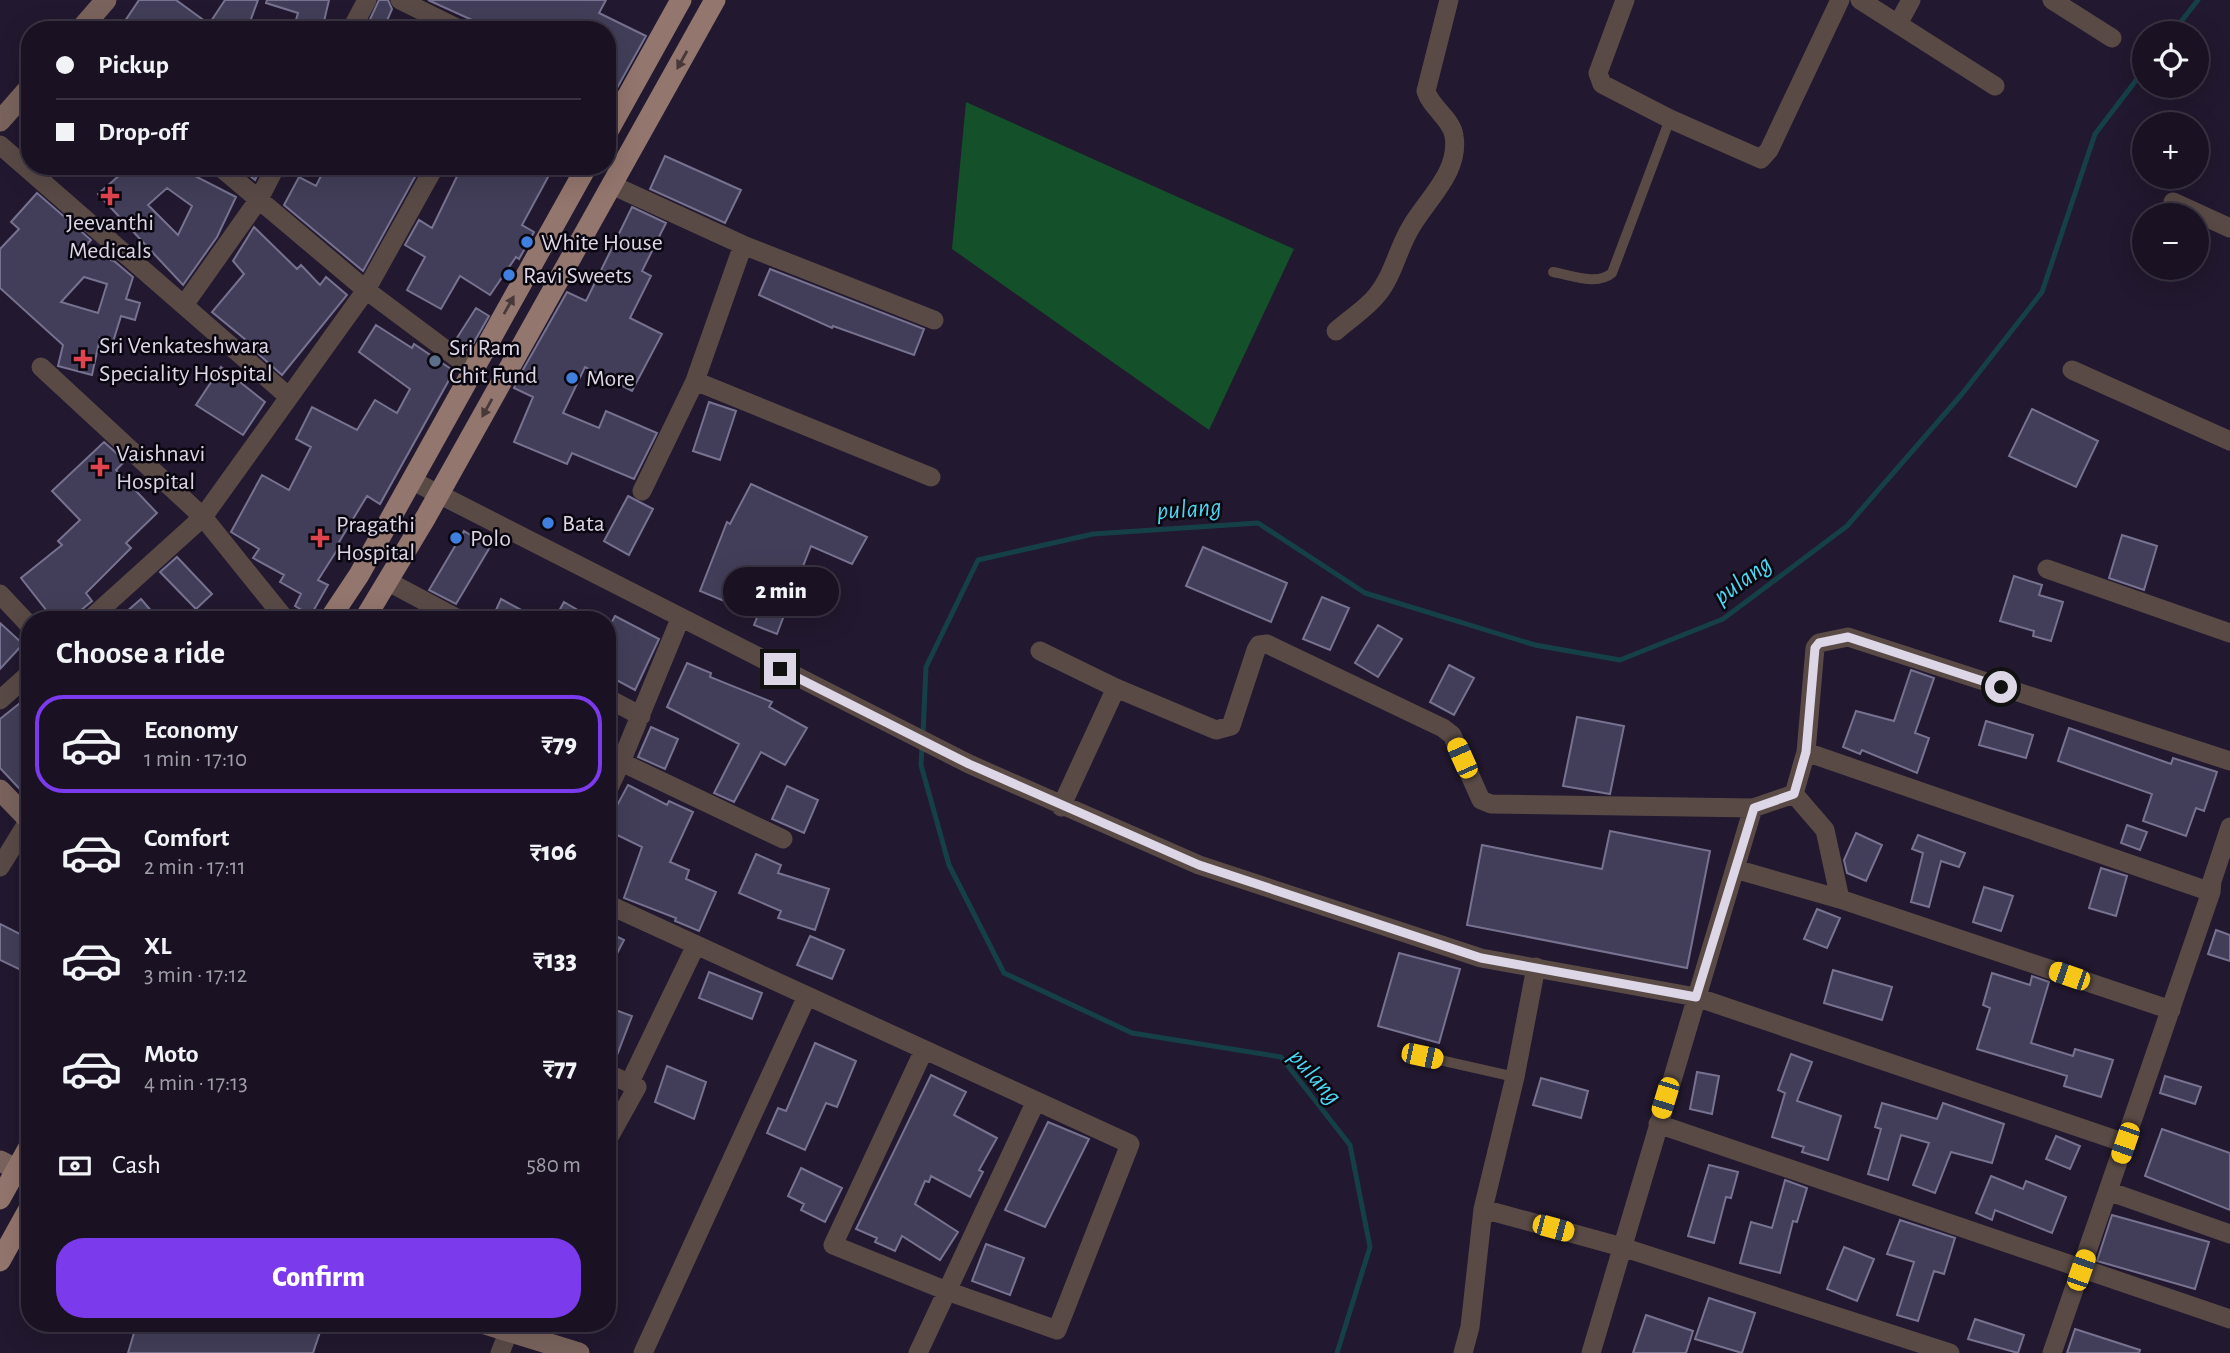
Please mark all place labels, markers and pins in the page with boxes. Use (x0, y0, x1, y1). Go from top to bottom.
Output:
marker: Jeevanthi Medicals (102, 188, 118, 204)
place label: Jeevanthi Medicals (66, 211, 154, 263)
place label: White House (541, 231, 663, 255)
marker: White House (519, 234, 535, 250)
place label: Ravi Sweets (523, 264, 632, 288)
marker: Ravi Sweets (501, 267, 517, 283)
place label: Sri Venkateshwara Speciality Hospital (99, 334, 273, 386)
place label: Sri Ram Chit Fund (449, 336, 538, 388)
marker: Sri Venkateshwara Speciality Hospital (73, 349, 93, 369)
marker: Sri Ram Chit Fund (427, 353, 443, 369)
place label: More (586, 367, 635, 391)
marker: More (564, 370, 580, 386)
place label: Vaishnavi Hospital (116, 442, 205, 494)
marker: Vaishnavi Hospital (90, 457, 110, 477)
place label: Bata (562, 512, 605, 536)
place label: Pragathi Hospital (336, 513, 415, 565)
marker: Bata (540, 515, 556, 531)
place label: Polo (470, 527, 511, 551)
marker: Pragathi Hospital (310, 528, 330, 548)
marker: Polo (448, 530, 464, 546)

